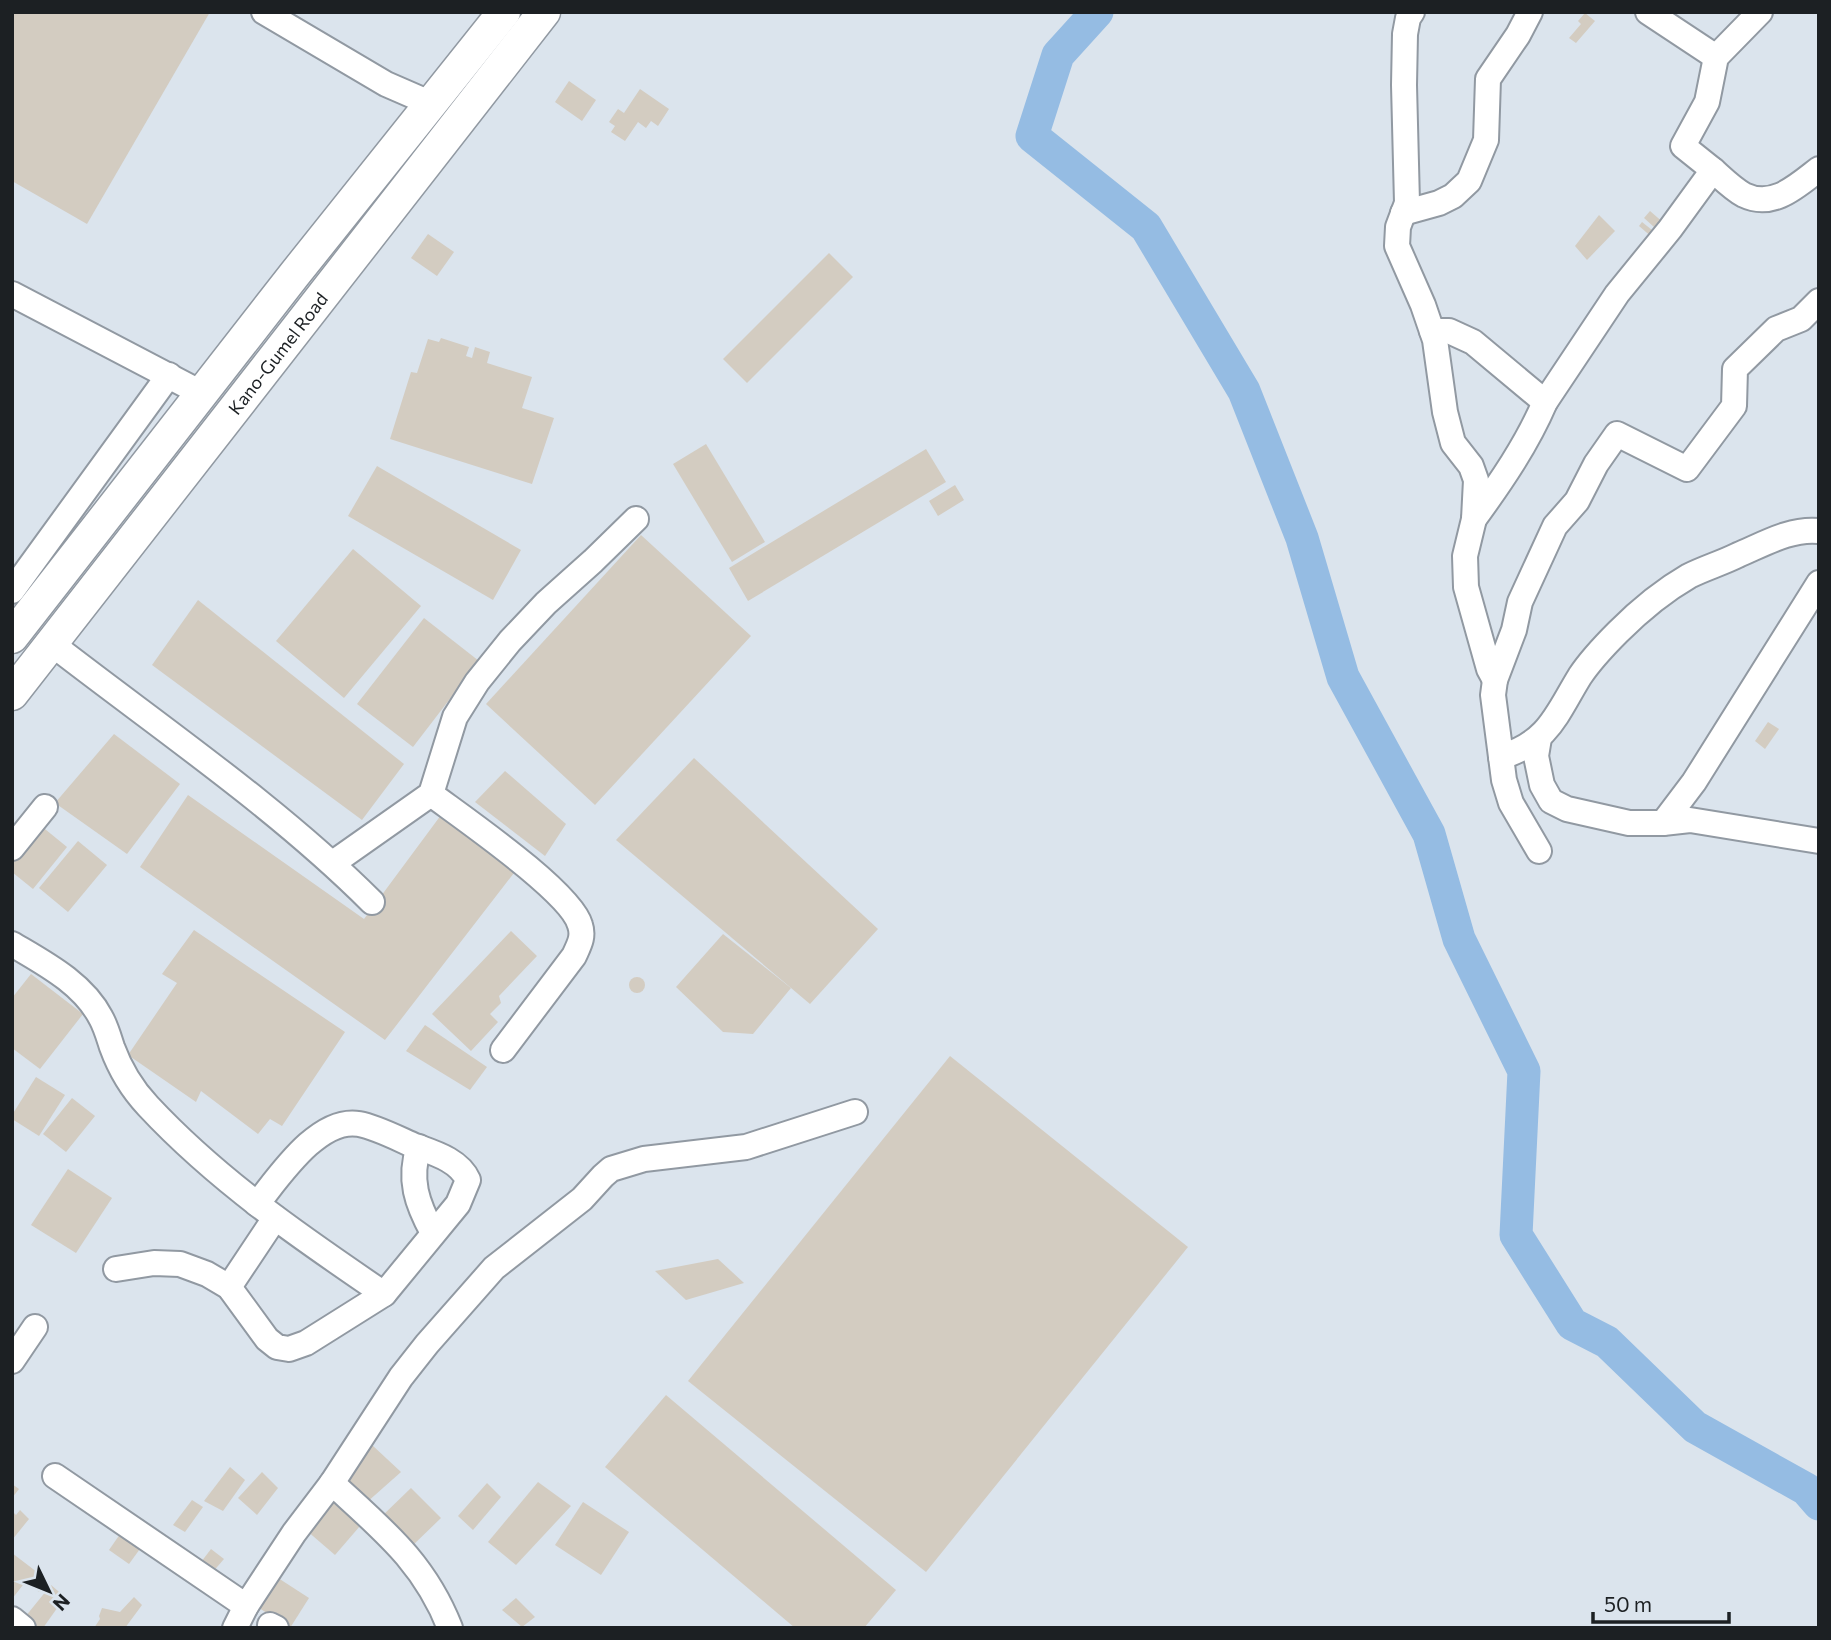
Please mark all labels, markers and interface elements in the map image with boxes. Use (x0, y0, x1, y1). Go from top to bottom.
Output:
street label: Kano-Gumel Road (223, 288, 332, 419)
north arrow (14, 1556, 84, 1626)
scale bar (1593, 1580, 1730, 1624)
text: N (49, 1590, 75, 1616)
text: 50 m (1604, 1591, 1652, 1616)

